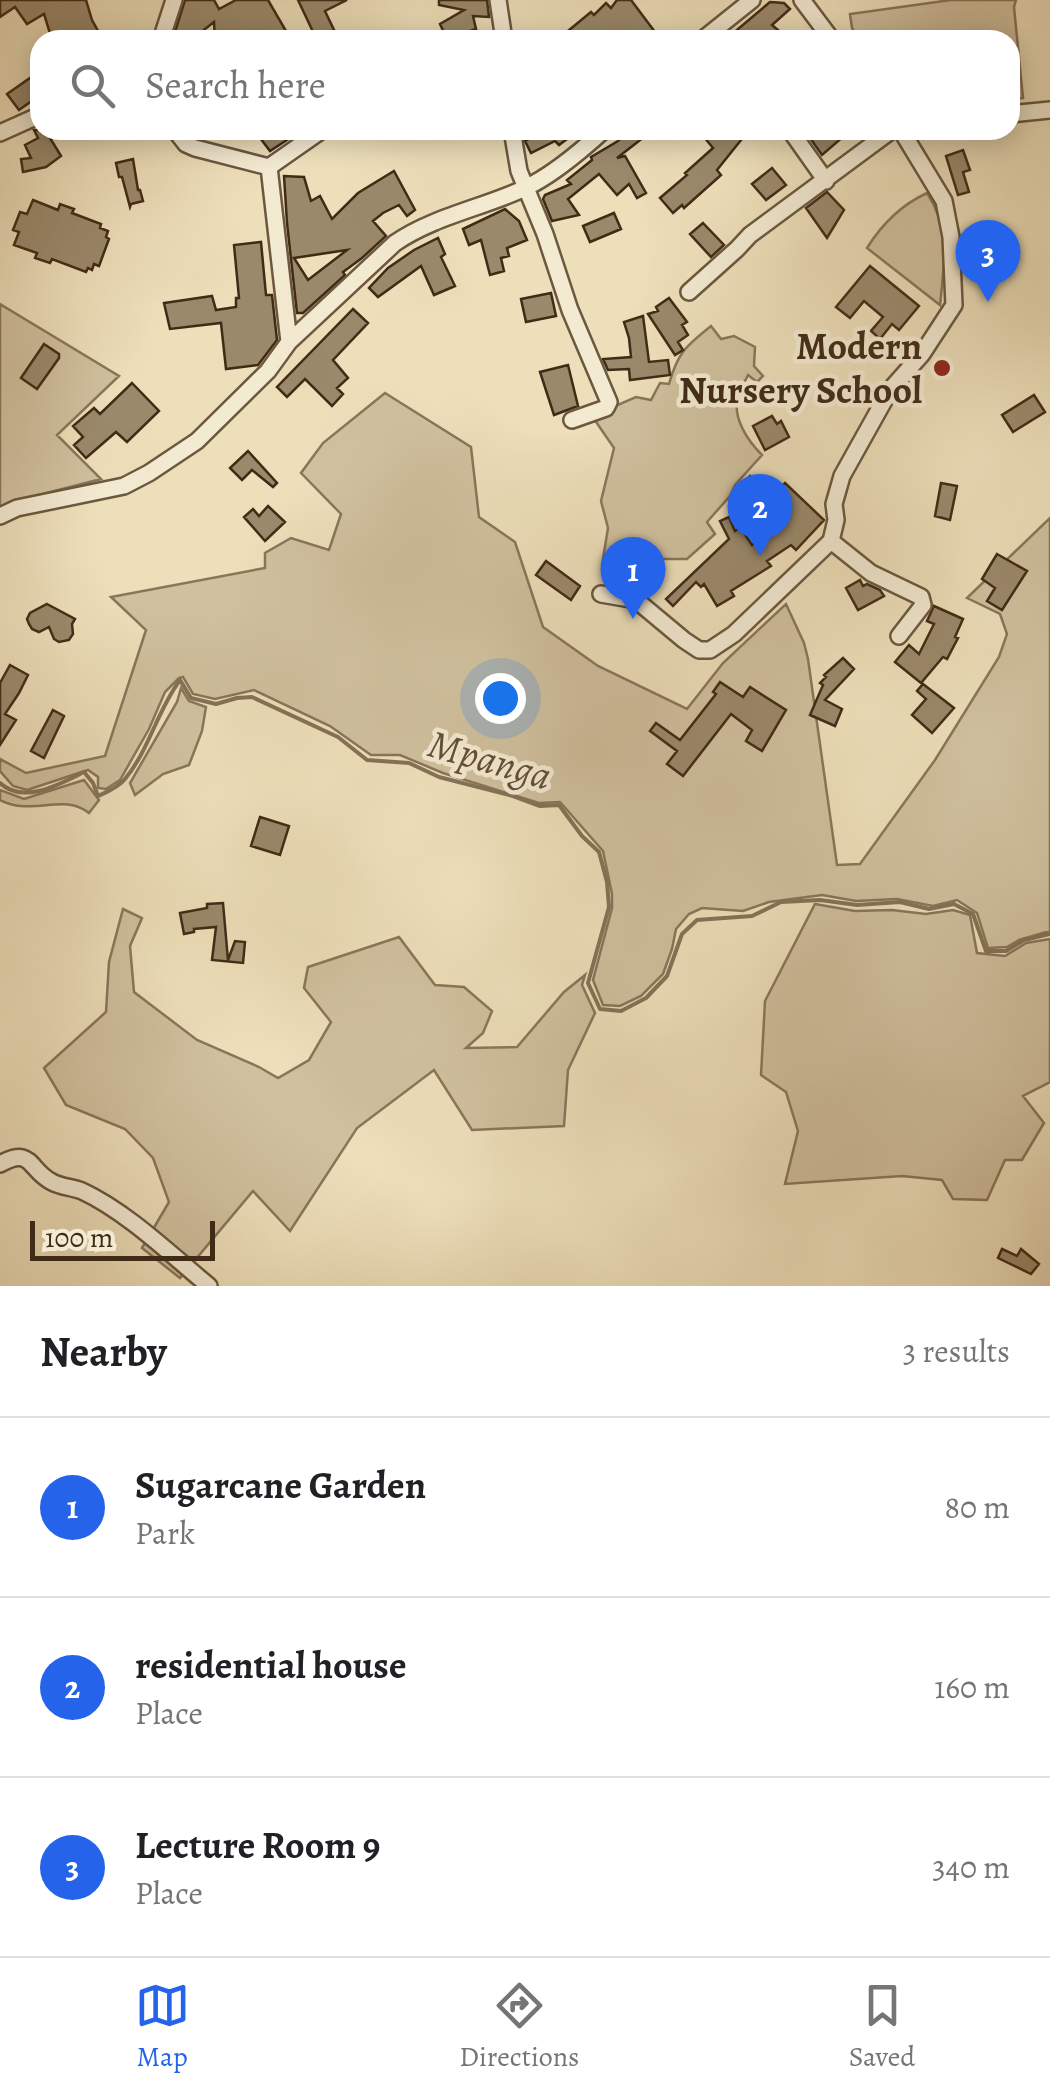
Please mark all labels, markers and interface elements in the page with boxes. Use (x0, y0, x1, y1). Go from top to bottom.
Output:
search box (30, 30, 1020, 140)
icon: search (65, 58, 120, 113)
text: Search here (145, 59, 326, 111)
pin: 3 (956, 220, 1020, 302)
place label: Modern Nursery School (679, 320, 922, 416)
marker: Modern Nursery School (931, 357, 953, 379)
pin: 2 (728, 474, 792, 556)
pin: 1 (600, 536, 666, 619)
your location (475, 673, 526, 724)
water label: Mpanga (422, 716, 558, 803)
scale bar (30, 1216, 215, 1260)
text: 100 m (45, 1219, 113, 1257)
text: Nearby (40, 1323, 167, 1380)
text: 3 results (903, 1329, 1010, 1373)
text: Sugarcane Garden (135, 1459, 426, 1511)
text: 1 (67, 1485, 78, 1529)
text: 80 m (944, 1485, 1010, 1529)
text: Park (135, 1511, 195, 1555)
text: residential house (135, 1639, 406, 1691)
text: 2 (65, 1665, 80, 1709)
text: 160 m (934, 1665, 1010, 1709)
text: Place (135, 1691, 203, 1735)
text: Lecture Room 9 (135, 1819, 380, 1871)
text: 3 (66, 1845, 79, 1889)
text: 340 m (932, 1845, 1010, 1889)
text: Place (135, 1871, 203, 1915)
tab: Map (135, 1978, 190, 2076)
tab: Directions (459, 1978, 579, 2076)
tab: Saved (849, 1978, 915, 2076)

